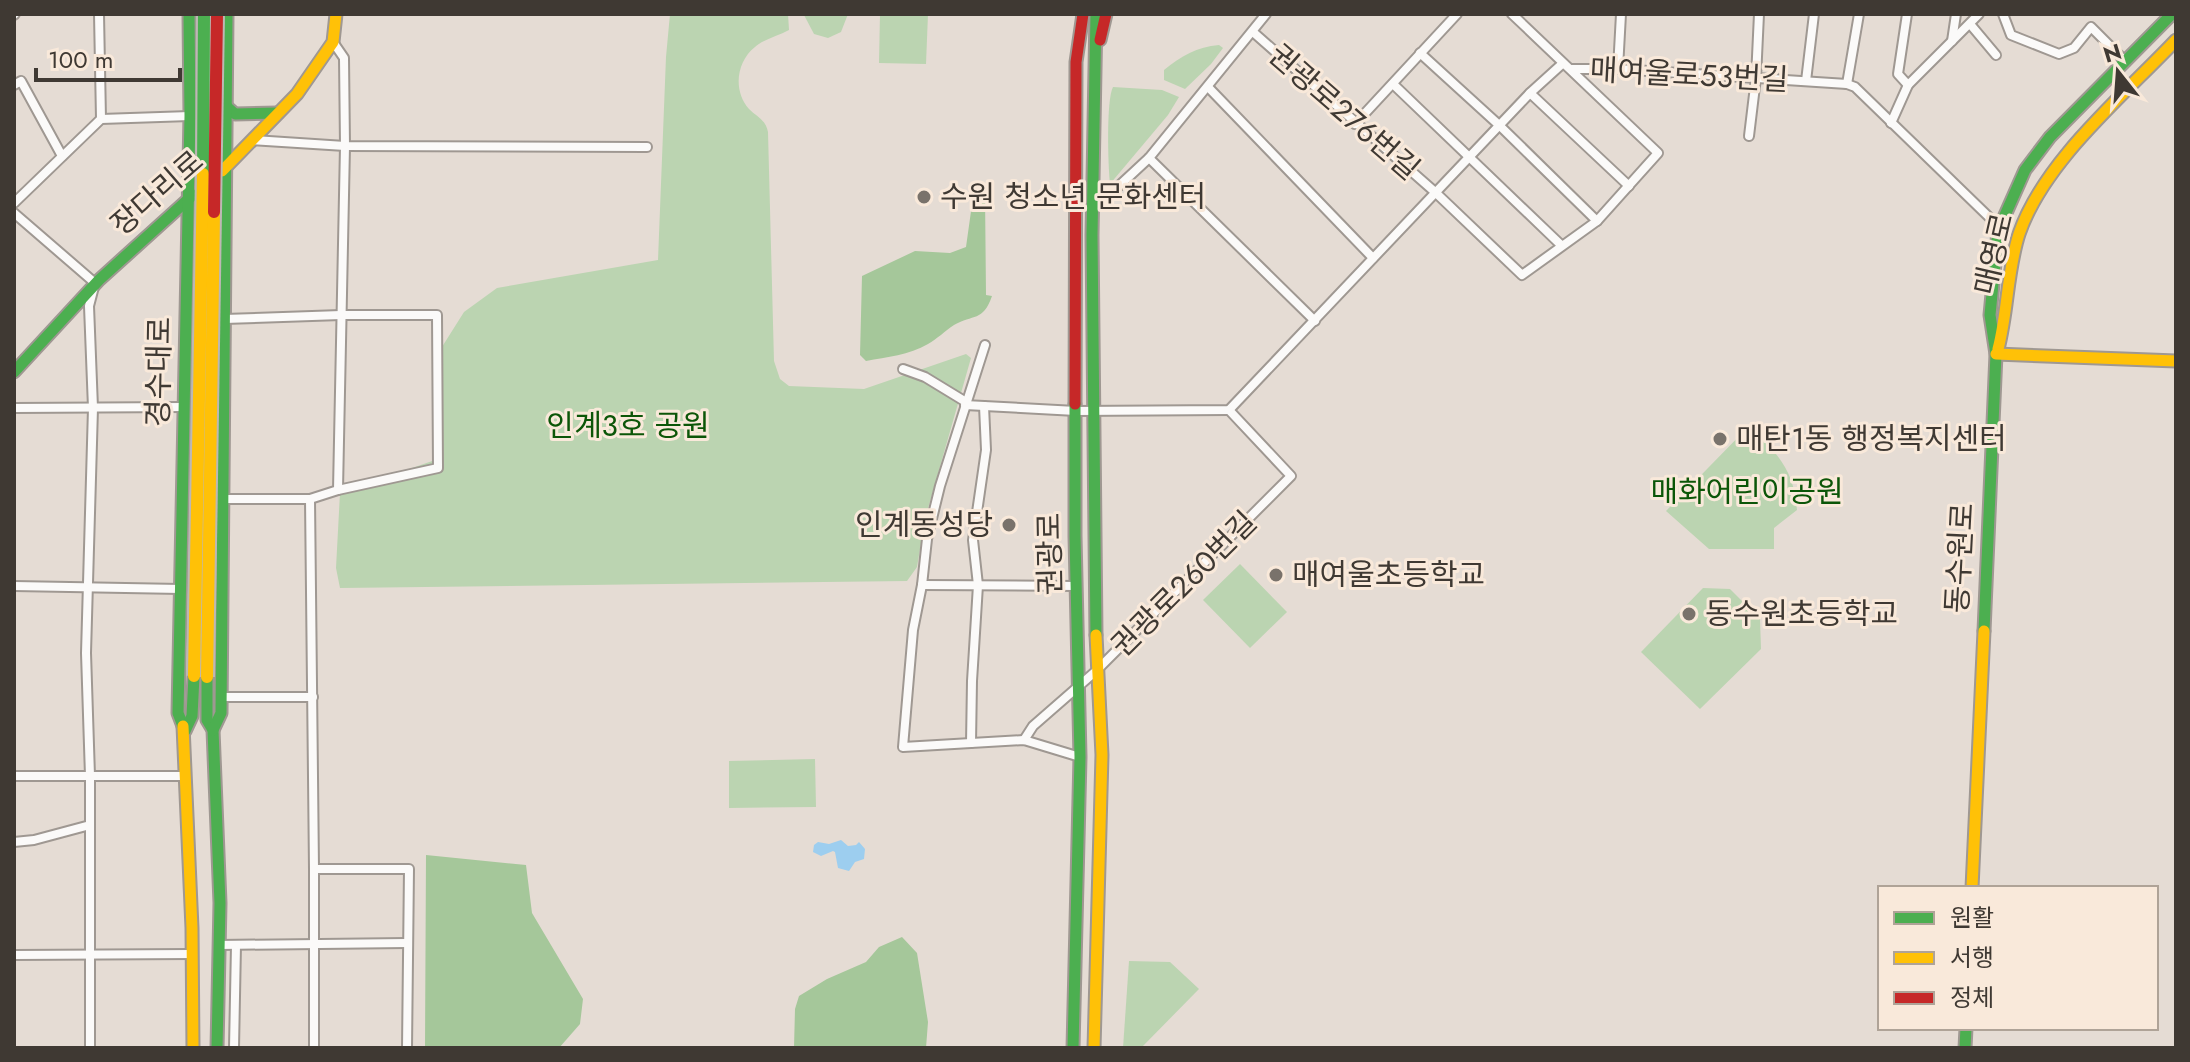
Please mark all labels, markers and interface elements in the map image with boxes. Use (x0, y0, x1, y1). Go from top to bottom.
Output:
scale bar (36, 32, 180, 82)
north arrow (2078, 32, 2158, 112)
street label: 권광로276번길 (1259, 34, 1429, 190)
text: N (2099, 35, 2125, 71)
text: 100 m (48, 42, 114, 77)
street label: 매여울로53번길 (1589, 48, 1789, 101)
street label: 장다리로 (101, 140, 212, 245)
place label: 수원 청소년 문화센터 (940, 175, 1206, 218)
marker: 수원 청소년 문화센터 (915, 188, 933, 206)
street label: 매영로 (1963, 209, 2024, 299)
street label: 경수대로 (136, 316, 181, 428)
park label: 인계3호 공원 (546, 404, 710, 447)
place label: 매탄1동 행정복지센터 (1736, 417, 2007, 460)
marker: 매탄1동 행정복지센터 (1711, 430, 1729, 448)
park label: 매화어린이공원 (1650, 470, 1844, 513)
street label: 권광로260번길 (1101, 501, 1266, 666)
street label: 동수원로 (1935, 502, 1984, 614)
place label: 인계동성당 (855, 503, 993, 546)
street label: 권광로 (1027, 512, 1072, 596)
marker: 인계동성당 (1000, 516, 1018, 534)
place label: 매여울초등학교 (1292, 553, 1485, 596)
marker: 매여울초등학교 (1267, 566, 1285, 584)
place label: 동수원초등학교 (1705, 592, 1898, 635)
marker: 동수원초등학교 (1680, 605, 1698, 623)
legend (1878, 886, 2158, 1030)
text: 원활 (1950, 900, 1994, 935)
text: 서행 (1950, 940, 1994, 975)
text: 정체 (1950, 980, 1994, 1015)

